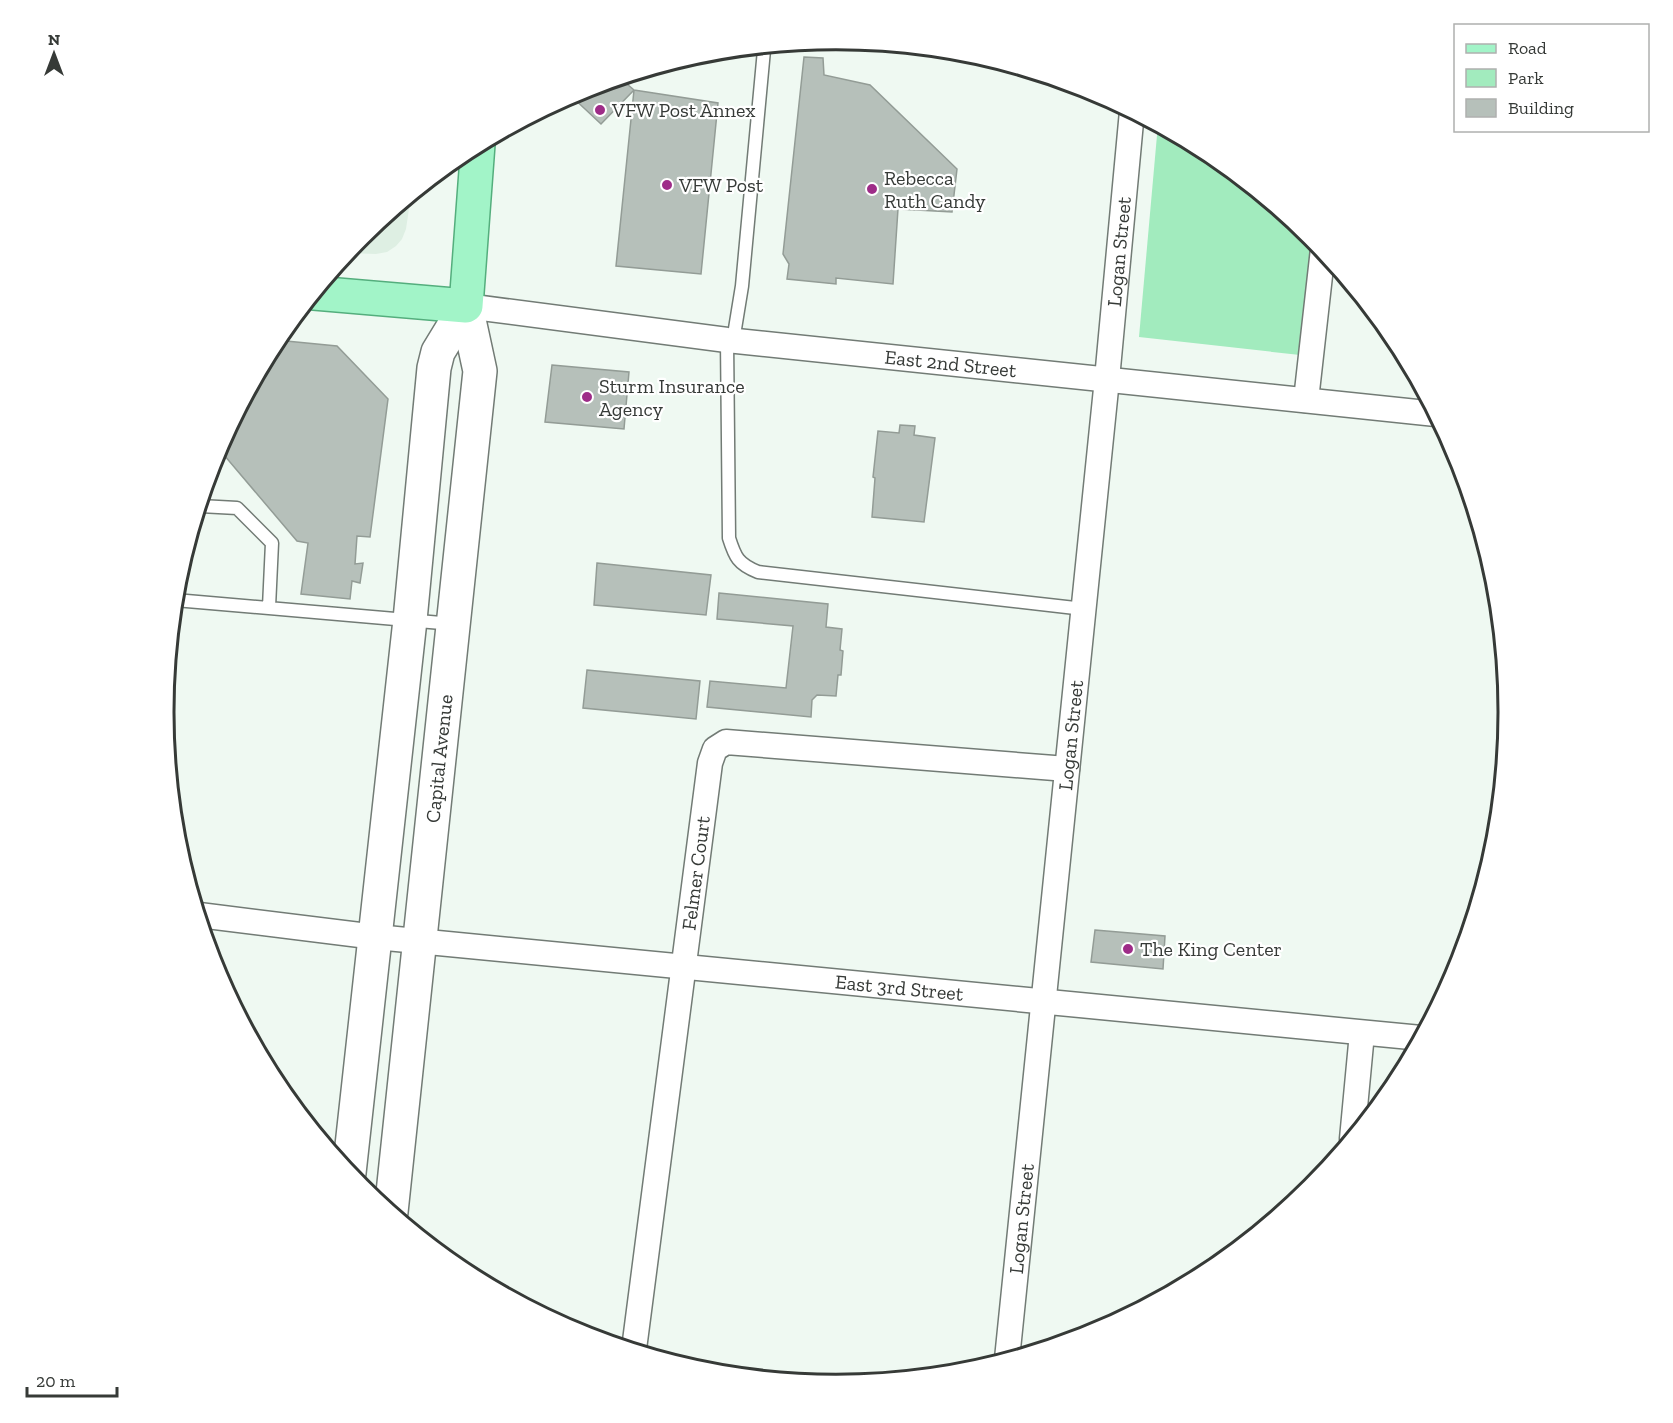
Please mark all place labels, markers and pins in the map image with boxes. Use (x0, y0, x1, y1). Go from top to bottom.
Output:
place label: VFW Post Annex (611, 98, 755, 122)
marker: VFW Post Annex (593, 103, 607, 117)
place label: Rebecca Ruth Candy (884, 166, 986, 213)
place label: VFW Post (678, 173, 764, 197)
marker: VFW Post (660, 178, 674, 192)
marker: Rebecca Ruth Candy (865, 182, 879, 196)
place label: Sturm Insurance Agency (599, 374, 745, 421)
marker: Sturm Insurance Agency (580, 390, 594, 404)
place label: The King Center (1140, 937, 1282, 961)
marker: The King Center (1121, 942, 1135, 956)

